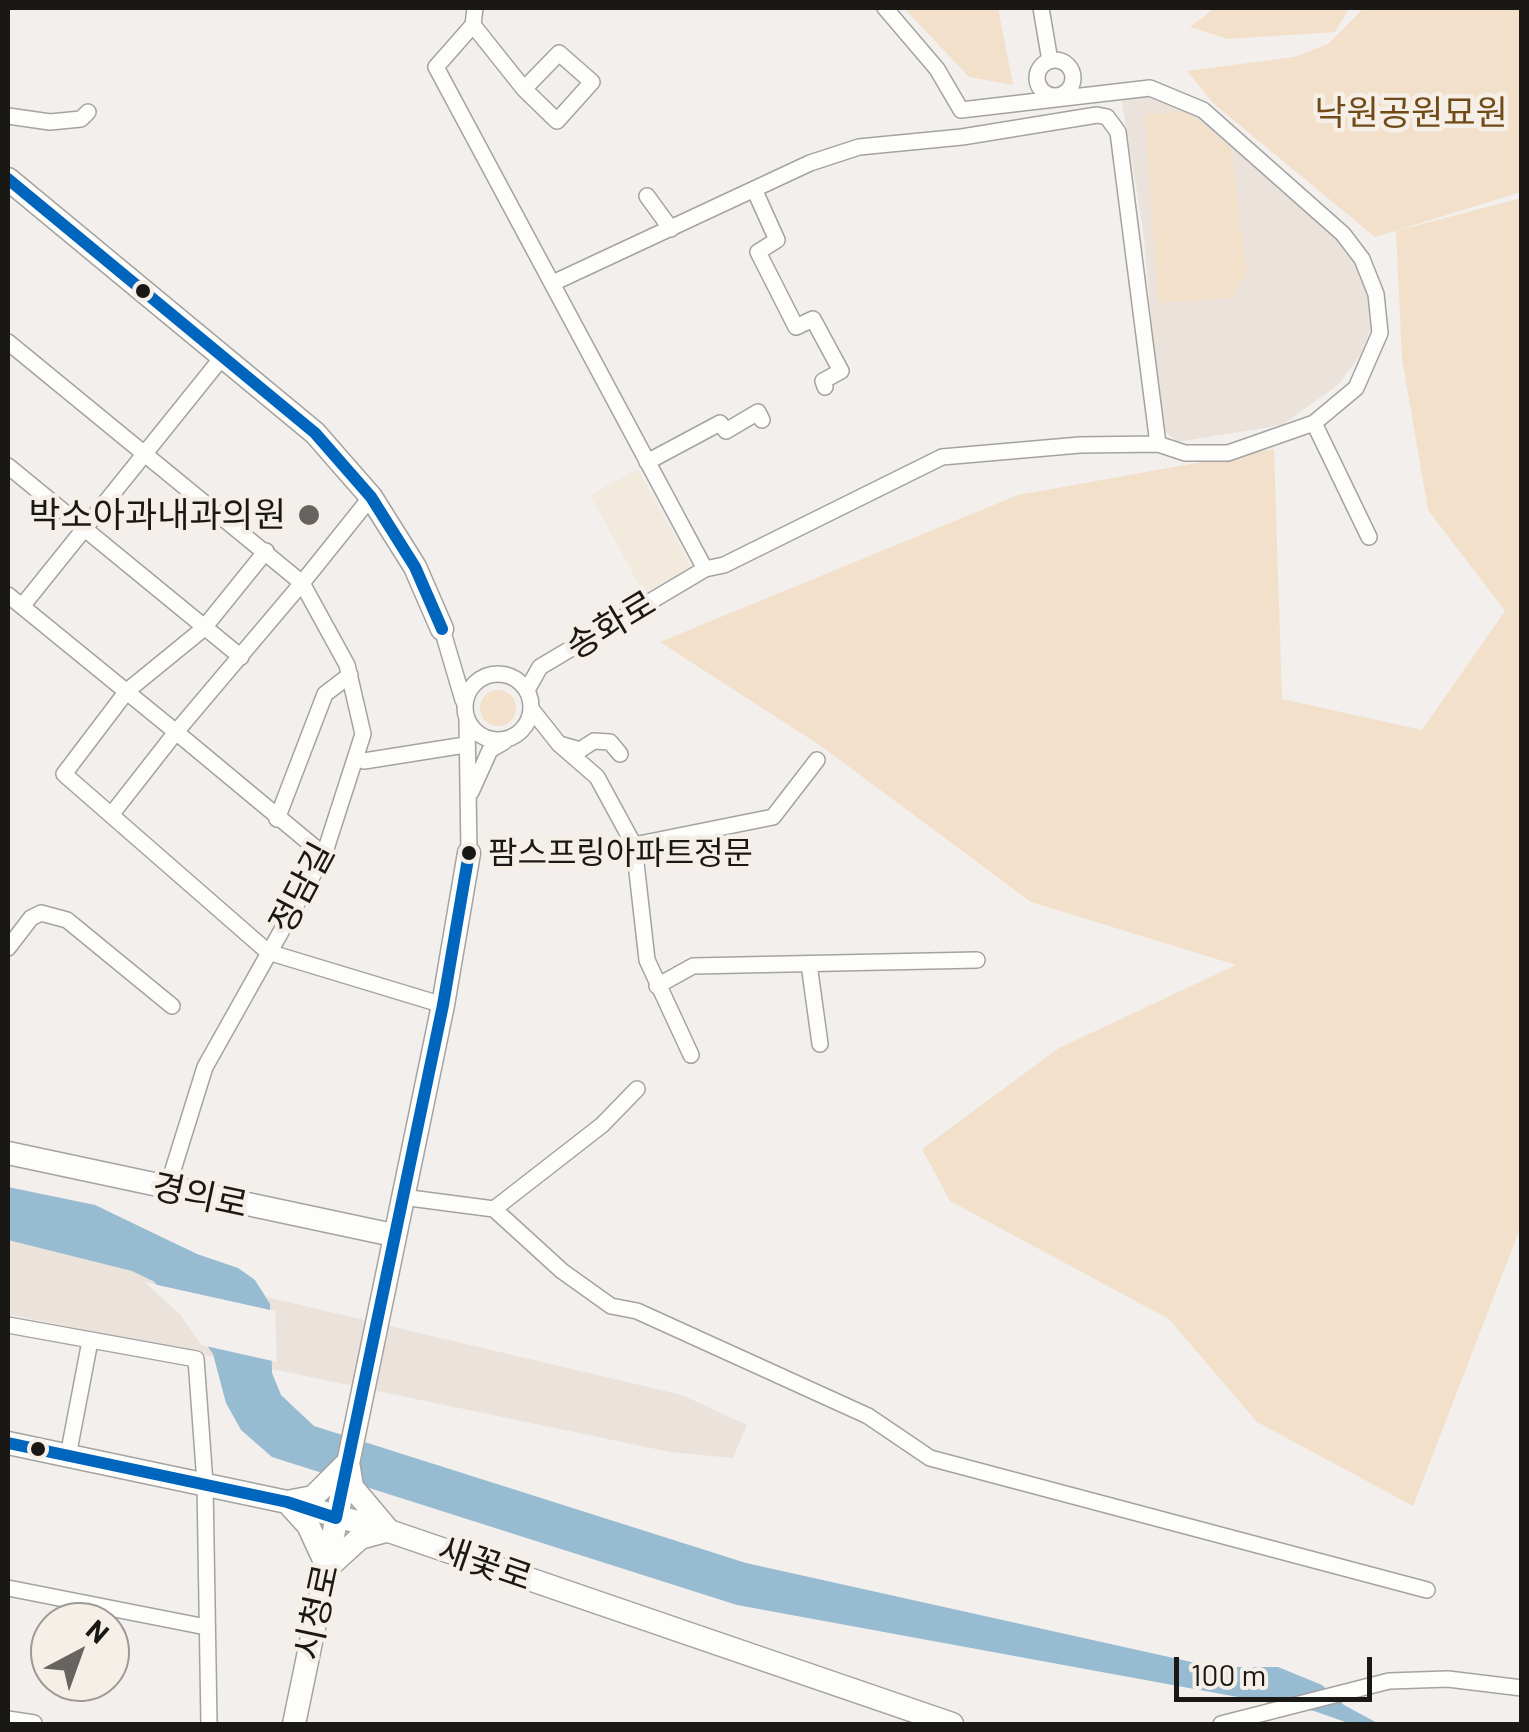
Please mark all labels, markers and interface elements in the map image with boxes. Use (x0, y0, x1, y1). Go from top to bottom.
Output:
park label: 낙원공원묘원 (1314, 92, 1508, 134)
unlabelled marker (133, 281, 153, 301)
place label: 박소아과내과의원 (28, 494, 286, 536)
marker: 박소아과내과의원 (296, 502, 322, 528)
street label: 송화로 (559, 582, 663, 668)
place label: 팜스프링아파트정문 (488, 834, 753, 872)
street label: 정담길 (261, 835, 343, 941)
marker: 팜스프링아파트정문 (459, 843, 479, 863)
street label: 경의로 (148, 1165, 252, 1227)
unlabelled marker (28, 1439, 48, 1459)
street label: 새꽃로 (432, 1528, 538, 1600)
street label: 시청로 (286, 1560, 348, 1664)
north arrow (30, 1602, 130, 1702)
text: N (80, 1612, 117, 1650)
scale bar (1179, 1637, 1376, 1699)
text: 100 m (1191, 1656, 1266, 1692)

